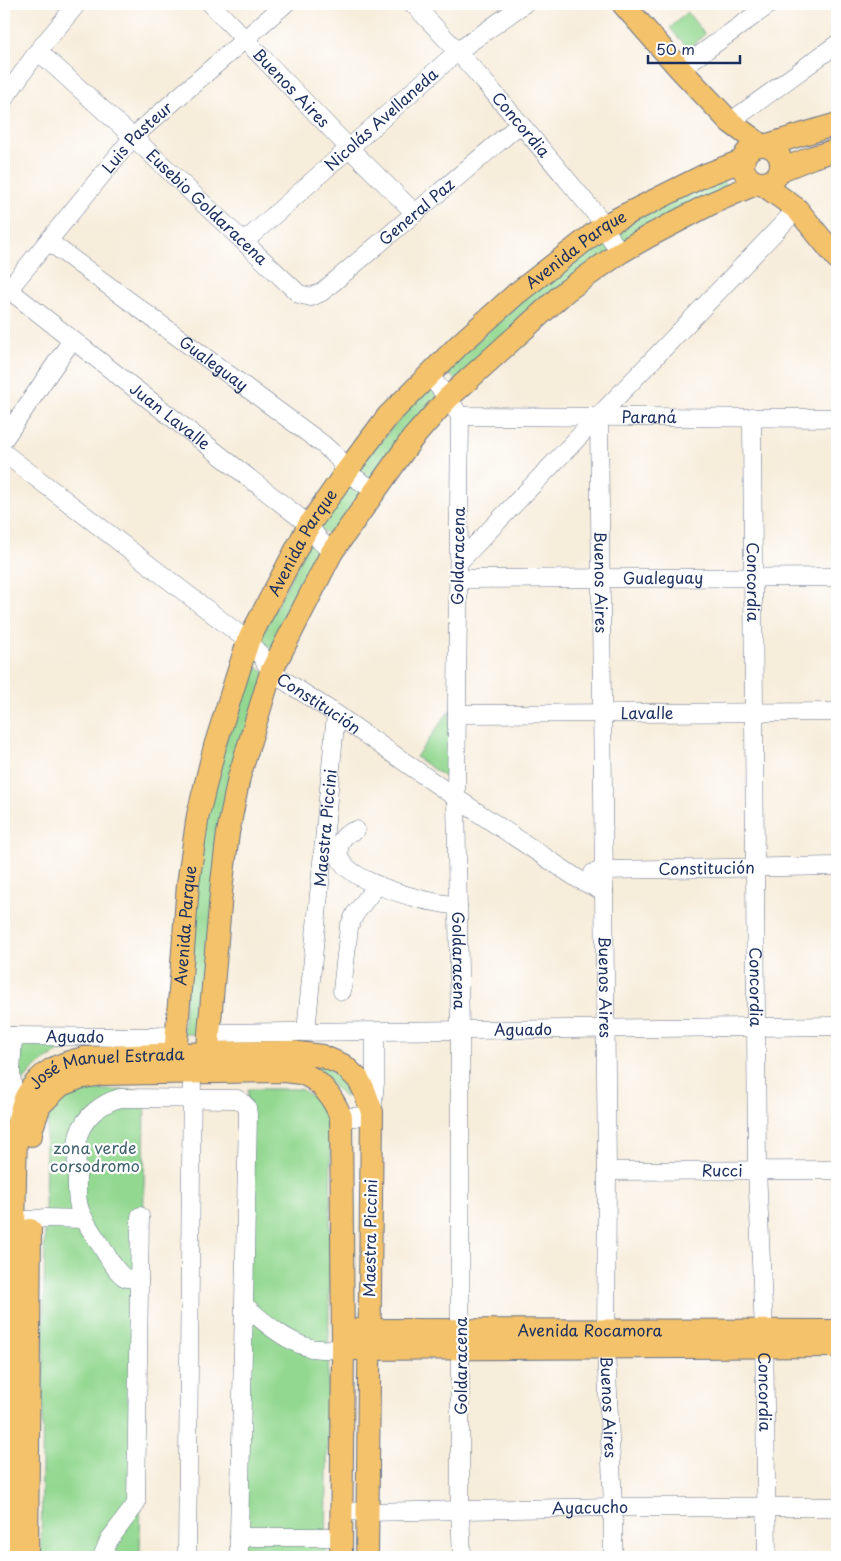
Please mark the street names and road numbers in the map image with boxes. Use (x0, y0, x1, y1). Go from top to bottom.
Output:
street label: Buenos Aires (248, 42, 336, 132)
street label: Nicolás Avellaneda (319, 61, 443, 176)
street label: Concordia (487, 86, 557, 162)
street label: Luis Pasteur (95, 95, 177, 178)
street label: Eusebio Goldaracena (141, 143, 274, 270)
street label: General Paz (373, 172, 459, 250)
street label: Avenida Parque (520, 203, 630, 294)
street label: Gualeguay (175, 329, 254, 396)
street label: Juan Lavalle (125, 376, 216, 455)
street label: Paraná (621, 404, 677, 428)
street label: Avenida Parque (261, 483, 342, 600)
street label: Goldaracena (444, 507, 470, 605)
street label: Buenos Aires (589, 531, 614, 633)
street label: Concordia (742, 542, 766, 622)
street label: Gualeguay (623, 565, 703, 589)
street label: Constitución (273, 666, 366, 739)
street label: Lavalle (620, 700, 674, 724)
street label: Maestra Piccini (307, 768, 342, 888)
street label: Constitución (658, 854, 755, 880)
street label: Avenida Parque (167, 863, 202, 986)
street label: Goldaracena (447, 911, 473, 1010)
street label: Buenos Aires (594, 936, 619, 1038)
street label: Concordia (745, 947, 769, 1027)
street label: Aguado (494, 1016, 552, 1041)
street label: Aguado (46, 1023, 104, 1048)
street label: José Manuel Estrada (22, 1041, 185, 1094)
street label: Rucci (701, 1157, 743, 1182)
street label: Maestra Piccini (356, 1179, 382, 1297)
street label: Goldaracena (448, 1317, 472, 1415)
street label: Avenida Rocamora (518, 1317, 663, 1342)
street label: Concordia (753, 1352, 778, 1432)
street label: Buenos Aires (595, 1355, 624, 1458)
street label: Ayacucho (552, 1494, 628, 1519)

